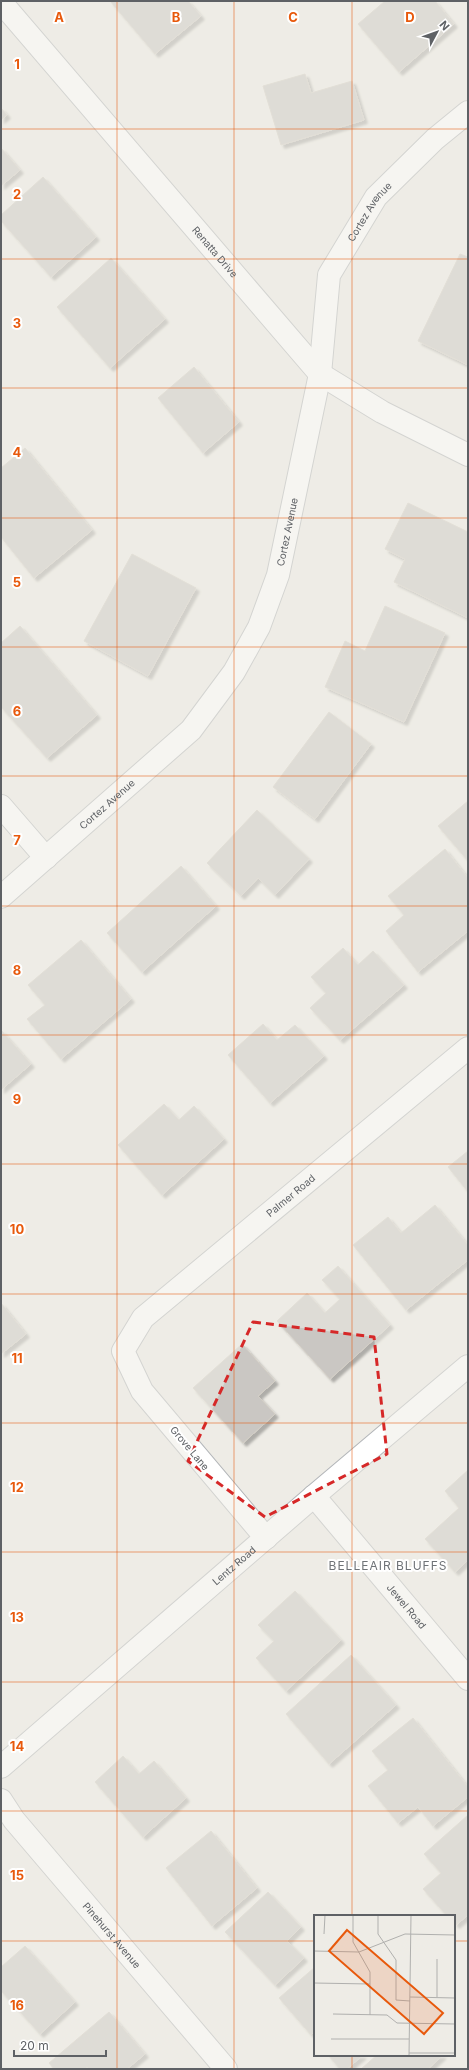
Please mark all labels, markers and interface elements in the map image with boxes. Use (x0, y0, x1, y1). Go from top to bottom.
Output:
text: A (54, 9, 64, 25)
text: B (172, 9, 181, 25)
text: C (288, 9, 298, 25)
text: D (405, 9, 415, 25)
north arrow (417, 12, 457, 52)
text: N (437, 18, 453, 33)
text: 1 (14, 56, 20, 72)
street label: Cortez Avenue (345, 179, 394, 243)
text: 2 (13, 186, 21, 202)
street label: Renatta Drive (190, 224, 240, 280)
text: 3 (13, 315, 21, 331)
text: 4 (13, 444, 22, 460)
street label: Cortez Avenue (274, 496, 300, 567)
text: 5 (13, 574, 21, 590)
text: 6 (13, 703, 21, 719)
street label: Cortez Avenue (77, 776, 137, 831)
text: 7 (13, 832, 21, 848)
text: 8 (13, 962, 21, 978)
text: 9 (13, 1091, 21, 1107)
street label: Palmer Road (264, 1172, 317, 1219)
text: 10 (10, 1221, 24, 1237)
text: 11 (11, 1350, 23, 1366)
street label: Grove Lane (168, 1423, 212, 1473)
text: 12 (10, 1479, 24, 1495)
street label: Lentz Road (210, 1543, 258, 1587)
district label: BELLEAIR BLUFFS (329, 1558, 447, 1573)
street label: Jewel Road (385, 1581, 429, 1631)
text: 13 (10, 1609, 24, 1625)
text: 14 (10, 1738, 24, 1754)
text: 15 (10, 1867, 24, 1883)
street label: Pinehurst Avenue (81, 1900, 143, 1971)
inset map (314, 1915, 455, 2056)
text: 16 (10, 1997, 24, 2013)
scale bar (14, 2032, 106, 2058)
text: 20 m (20, 2038, 49, 2053)

